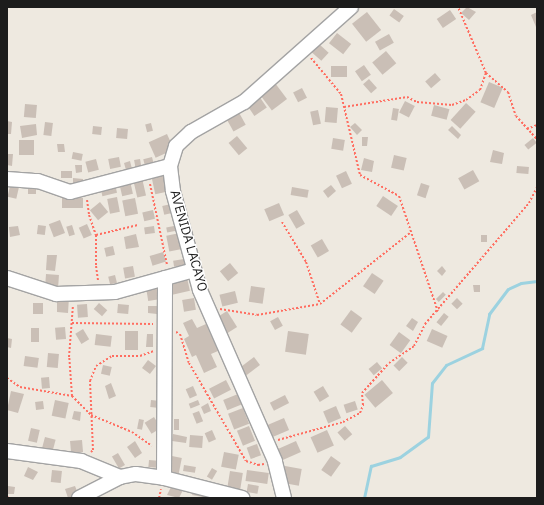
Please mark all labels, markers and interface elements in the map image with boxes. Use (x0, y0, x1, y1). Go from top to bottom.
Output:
street label: AVENIDA LACAYO (166, 188, 210, 294)

